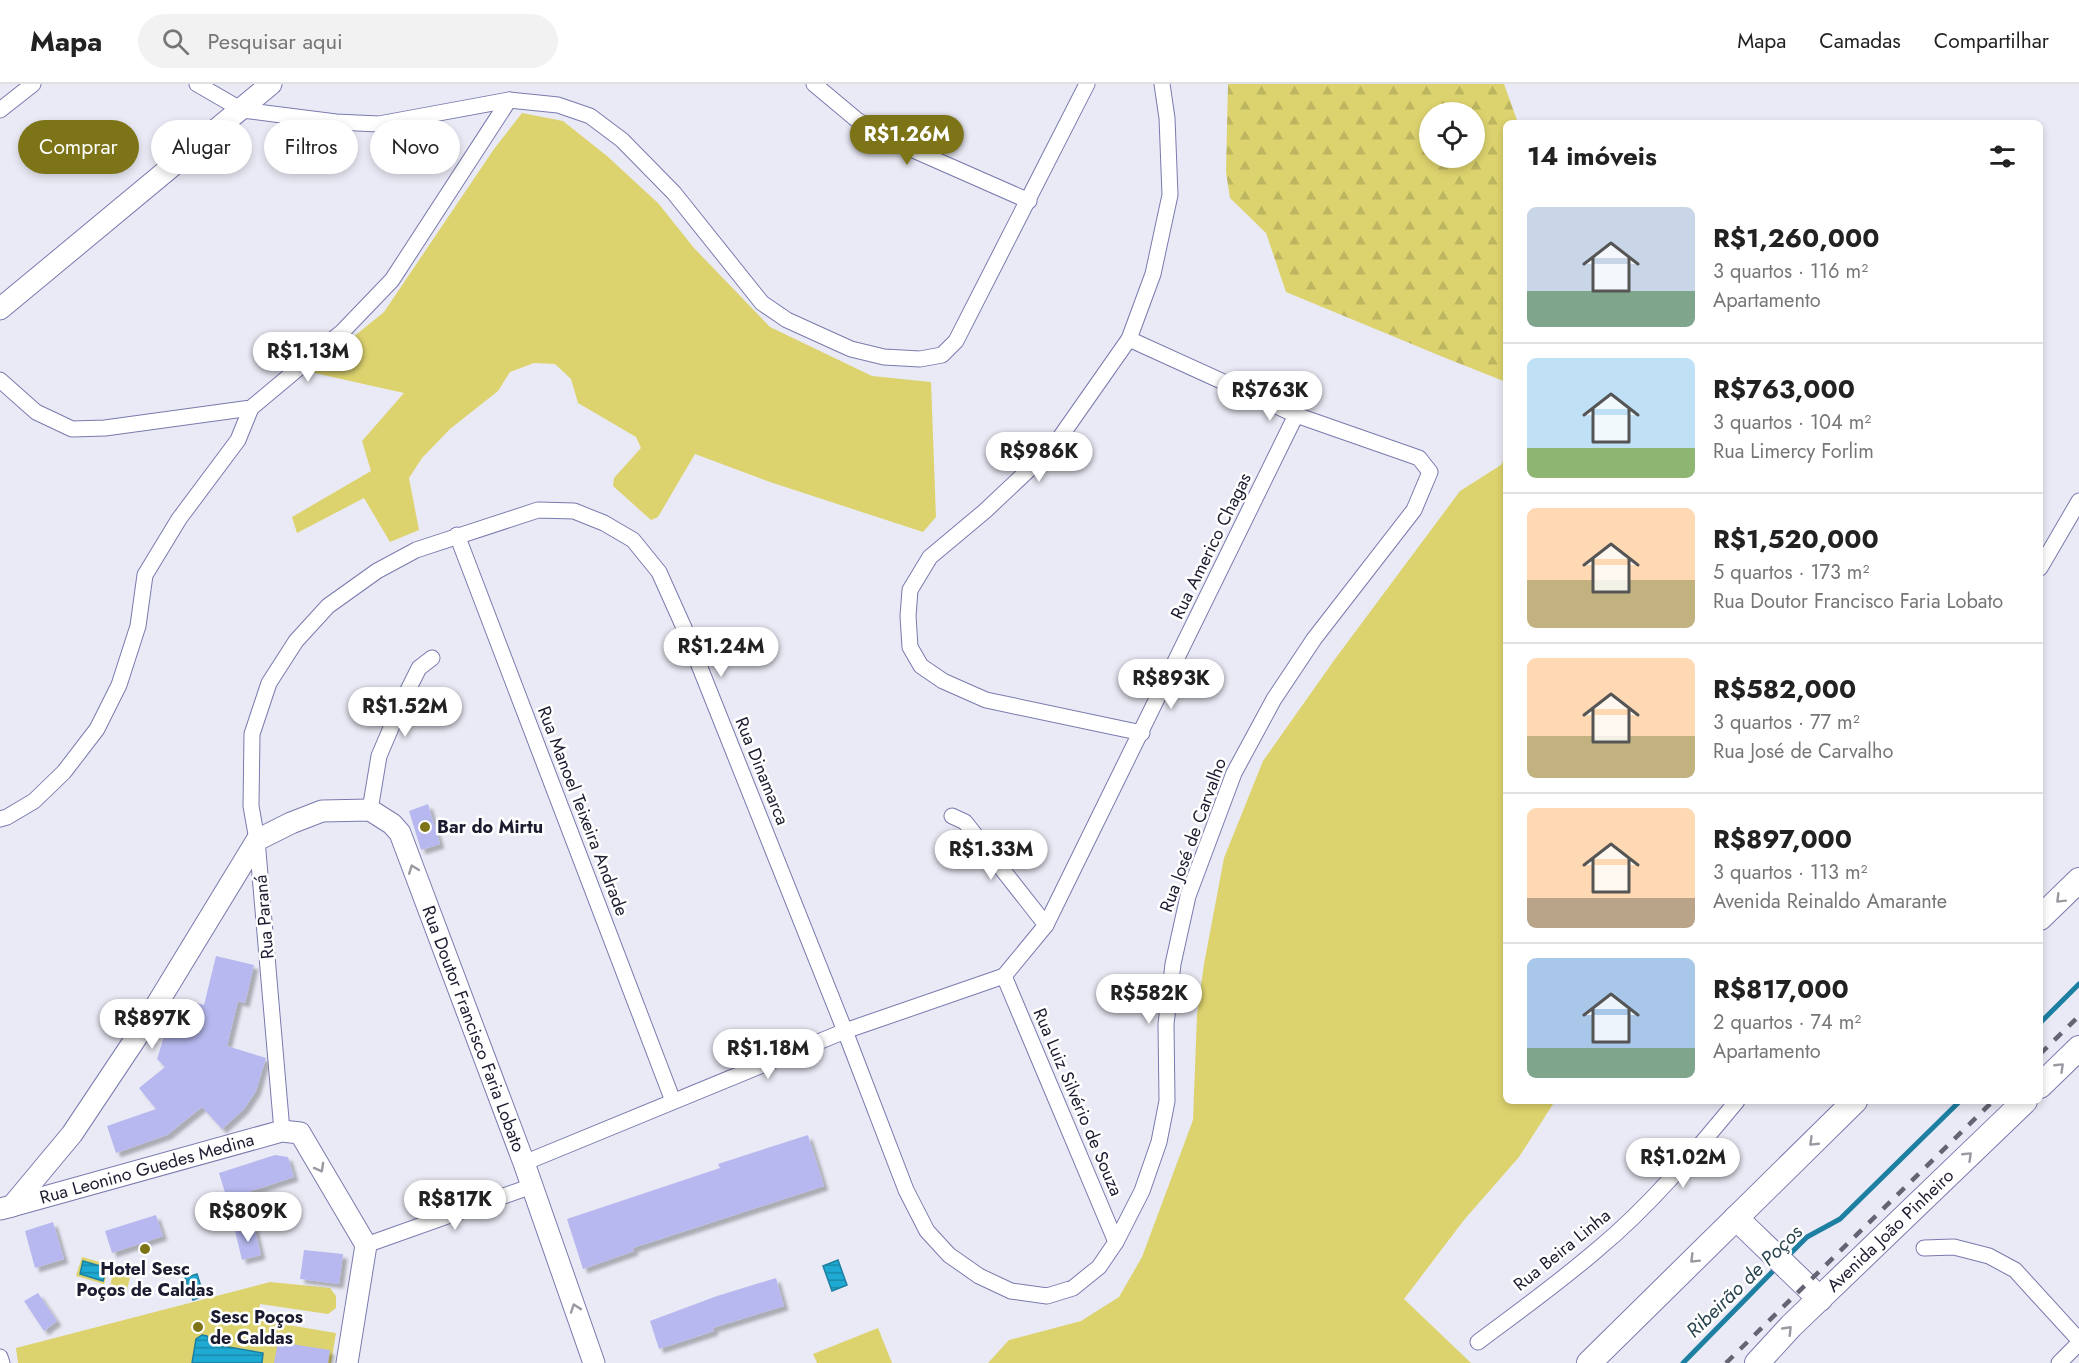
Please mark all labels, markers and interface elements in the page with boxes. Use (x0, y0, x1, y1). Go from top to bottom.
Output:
search box (138, 14, 558, 68)
text: Mapa (30, 21, 102, 62)
icon: search (159, 25, 192, 58)
text: Pesquisar aqui (207, 25, 343, 57)
text: Mapa (1737, 26, 1786, 56)
text: Camadas (1819, 26, 1901, 56)
text: Compartilhar (1934, 26, 2049, 56)
map controls (1419, 102, 1485, 168)
button: locate (1419, 102, 1485, 168)
pin: R$1.26M (852, 115, 962, 166)
chip: Comprar (18, 120, 139, 174)
chip: Alugar (151, 120, 252, 174)
chip: Filtros (264, 120, 358, 174)
chip: Novo (370, 120, 460, 174)
text: R$1.26M (864, 120, 950, 149)
text: 14 imóveis (1527, 137, 1657, 175)
icon: filters (1986, 140, 2019, 173)
text: R$1,260,000 (1713, 219, 1879, 257)
icon: home (1575, 231, 1647, 303)
text: 3 quartos · 116 m² (1713, 257, 1868, 286)
text: Apartamento (1713, 286, 1821, 315)
pin: R$1.13M (253, 332, 363, 383)
text: R$1.13M (267, 337, 349, 366)
text: R$763,000 (1713, 370, 1855, 408)
pin: R$763K (1221, 371, 1319, 422)
text: R$763K (1231, 376, 1309, 405)
icon: home (1575, 382, 1647, 454)
text: 3 quartos · 104 m² (1713, 408, 1871, 437)
pin: R$986K (990, 432, 1088, 483)
text: R$986K (1000, 437, 1078, 466)
text: Rua Limercy Forlim (1713, 437, 1874, 466)
street label: Rua Americo Chagas (1164, 468, 1258, 624)
text: R$1,520,000 (1713, 520, 1879, 558)
icon: home (1575, 532, 1647, 604)
text: 5 quartos · 173 m² (1713, 558, 1869, 587)
text: Rua Doutor Francisco Faria Lobato (1713, 587, 2003, 616)
pin: R$1.24M (666, 627, 776, 678)
text: R$1.24M (678, 632, 764, 661)
pin: R$893K (1122, 659, 1220, 710)
text: R$893K (1132, 664, 1210, 693)
text: R$582,000 (1713, 670, 1856, 708)
icon: home (1575, 682, 1647, 754)
pin: R$1.52M (350, 687, 460, 738)
text: R$1.52M (362, 692, 448, 721)
street label: Rua Manoel Teixeira Andrade (531, 702, 635, 920)
text: 3 quartos · 77 m² (1713, 708, 1860, 737)
street label: Rua Dinamarca (729, 713, 795, 829)
text: Rua José de Carvalho (1713, 737, 1893, 766)
street label: Rua José de Carvalho (1153, 754, 1233, 916)
place label: Bar do Mirtu (437, 814, 543, 840)
marker: Bar do Mirtu (418, 820, 432, 834)
text: R$897,000 (1713, 820, 1852, 858)
pin: R$1.33M (936, 830, 1046, 881)
icon: home (1575, 832, 1647, 904)
text: R$1.33M (949, 835, 1033, 864)
text: 3 quartos · 113 m² (1713, 858, 1868, 887)
one-way arrow (408, 864, 421, 874)
street label: Rua Paraná (247, 874, 281, 960)
text: Avenida Reinaldo Amarante (1713, 887, 1947, 916)
one-way arrow (2056, 892, 2066, 903)
street label: Rua Doutor Francisco Faria Lobato (415, 902, 532, 1156)
text: R$817,000 (1713, 970, 1849, 1008)
pin: R$582K (1100, 974, 1198, 1025)
text: R$582K (1110, 979, 1188, 1008)
icon: home (1575, 982, 1647, 1054)
pin: R$897K (103, 999, 201, 1050)
text: R$897K (114, 1004, 190, 1033)
street label: Rua Luiz Silvério de Souza (1027, 1004, 1129, 1200)
text: 2 quartos · 74 m² (1713, 1008, 1861, 1037)
pin: R$1.18M (713, 1029, 823, 1080)
text: R$1.18M (727, 1034, 809, 1063)
text: Apartamento (1713, 1037, 1821, 1066)
one-way arrow (2052, 1064, 2063, 1075)
street label: Rua Leonino Guedes Medina (37, 1126, 257, 1211)
one-way arrow (1809, 1135, 1819, 1146)
pin: R$1.02M (1628, 1138, 1738, 1189)
text: R$1.02M (1640, 1143, 1726, 1172)
one-way arrow (1961, 1152, 1971, 1163)
one-way arrow (312, 1162, 324, 1172)
street label: Avenida João Pinheiro (1821, 1163, 1960, 1298)
pin: R$817K (406, 1180, 504, 1231)
text: R$817K (418, 1185, 492, 1214)
pin: R$809K (199, 1192, 297, 1243)
text: R$809K (209, 1197, 287, 1226)
street label: Rua Beira Linha (1508, 1203, 1616, 1297)
water label: Ribeirão de Poços (1680, 1218, 1809, 1345)
marker: Hotel Sesc Poços de Caldas (138, 1242, 152, 1256)
one-way arrow (1691, 1252, 1701, 1263)
place label: Hotel Sesc Poços de Caldas (76, 1256, 214, 1303)
one-way arrow (569, 1303, 582, 1314)
place label: Sesc Poços de Caldas (210, 1304, 303, 1351)
marker: Sesc Poços de Caldas (191, 1320, 205, 1334)
one-way arrow (1781, 1327, 1792, 1337)

